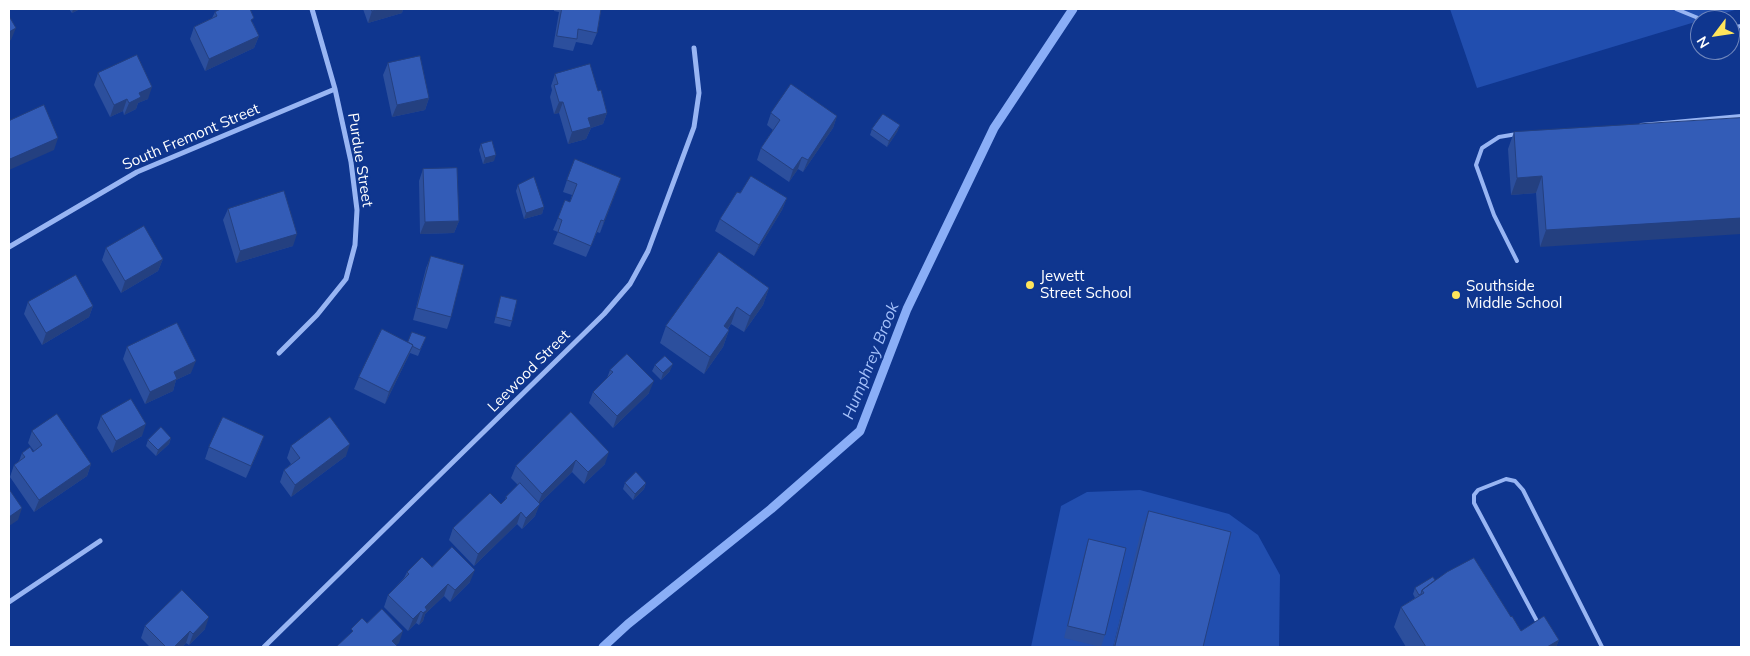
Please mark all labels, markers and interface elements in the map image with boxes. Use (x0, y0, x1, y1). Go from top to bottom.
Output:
north arrow (1690, 10, 1740, 60)
text: N (1693, 33, 1713, 51)
street label: South Fremont Street (120, 100, 262, 174)
street label: Purdue Street (344, 112, 376, 208)
place label: Jewett Street School (1040, 267, 1132, 302)
place label: Southside Middle School (1466, 277, 1562, 312)
marker: Jewett Street School (1024, 279, 1036, 291)
marker: Southside Middle School (1450, 289, 1462, 301)
water label: Humphrey Brook (839, 300, 903, 422)
street label: Leewood Street (484, 326, 574, 416)

